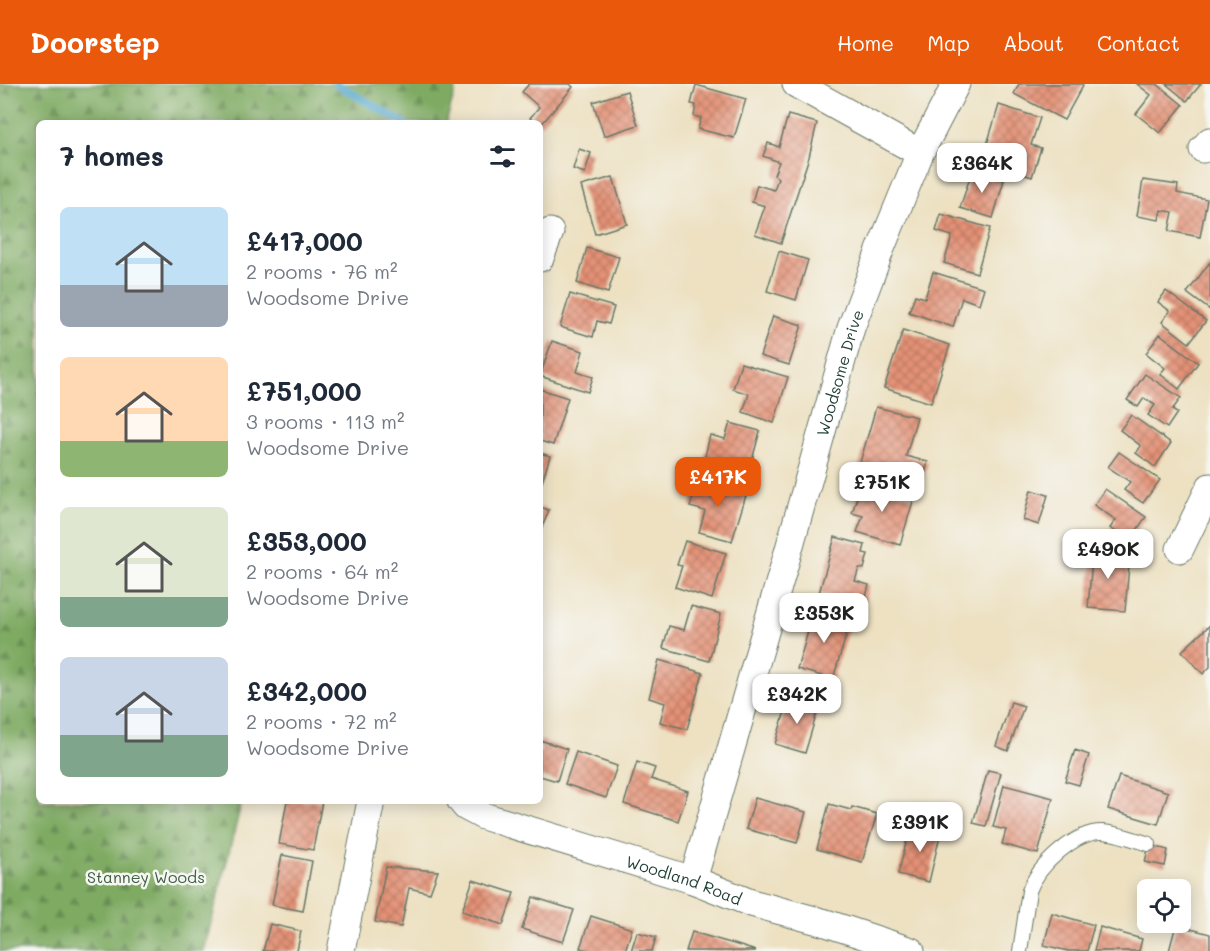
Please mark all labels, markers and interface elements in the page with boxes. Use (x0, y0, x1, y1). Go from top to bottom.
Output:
text: Doorstep (30, 24, 160, 60)
text: Home (837, 29, 894, 56)
text: Map (927, 29, 970, 56)
text: About (1003, 29, 1064, 56)
text: Contact (1097, 29, 1180, 56)
text: 7 homes (60, 139, 164, 173)
icon: filters (486, 140, 519, 173)
pin: £364K (940, 143, 1024, 194)
text: £364K (951, 149, 1013, 175)
text: £417,000 (246, 224, 363, 258)
icon: home (108, 231, 180, 303)
text: 2 rooms · 76 m² (246, 258, 398, 284)
text: Woodsome Drive (246, 284, 409, 310)
street label: Woodsome Drive (811, 306, 868, 438)
text: £751,000 (246, 374, 362, 408)
icon: home (108, 381, 180, 453)
text: 3 rooms · 113 m² (246, 408, 405, 434)
text: Woodsome Drive (246, 434, 409, 460)
pin: £417K (676, 457, 760, 508)
pin: £751K (840, 462, 924, 513)
text: £417K (689, 463, 747, 489)
text: £751K (853, 468, 911, 494)
text: £353,000 (246, 524, 367, 558)
pin: £490K (1066, 529, 1150, 580)
icon: home (108, 531, 180, 603)
text: £490K (1076, 535, 1140, 561)
text: 2 rooms · 64 m² (246, 558, 398, 584)
text: Woodsome Drive (246, 584, 409, 610)
pin: £353K (782, 593, 866, 644)
text: £353K (793, 599, 855, 625)
text: £342,000 (246, 674, 367, 708)
pin: £342K (755, 674, 839, 725)
text: £342K (766, 680, 828, 706)
icon: home (108, 681, 180, 753)
text: 2 rooms · 72 m² (246, 708, 397, 734)
text: Woodsome Drive (246, 734, 409, 760)
pin: £391K (878, 802, 962, 853)
text: £391K (891, 808, 949, 834)
street label: Woodland Road (624, 850, 745, 909)
park label: Stanney Woods (87, 866, 205, 887)
map controls (1137, 879, 1191, 933)
button: locate (1137, 879, 1191, 933)

